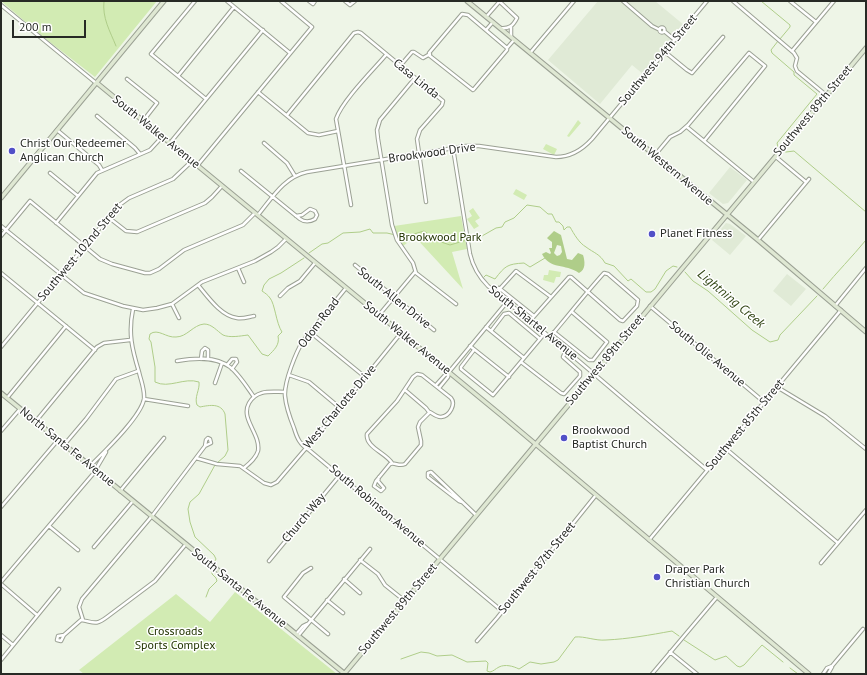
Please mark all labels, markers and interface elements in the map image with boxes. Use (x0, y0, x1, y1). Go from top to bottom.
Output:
street label: Southwest 94th Street (616, 11, 700, 109)
scale bar (14, 12, 88, 38)
text: 200 m (19, 19, 52, 34)
street label: Casa Linda (390, 56, 442, 102)
street label: Southwest 89th Street (771, 62, 855, 160)
street label: South Walker Avenue (109, 92, 203, 172)
street label: South Western Avenue (618, 124, 716, 208)
place label: Christ Our Redeemer Anglican Church (20, 137, 126, 165)
street label: Brookwood Drive (388, 140, 476, 166)
marker: Christ Our Redeemer Anglican Church (7, 146, 17, 156)
street label: Southwest 102nd Street (35, 200, 125, 304)
place label: Planet Fitness (660, 227, 732, 241)
marker: Planet Fitness (647, 229, 657, 239)
park label: Brookwood Park (399, 231, 481, 245)
street label: South Allen Drive (355, 264, 433, 332)
water label: Lightning Creek (694, 266, 768, 332)
street label: South Shartel Avenue (485, 283, 581, 363)
street label: Odom Road (295, 295, 343, 351)
street label: South Walker Avenue (360, 298, 454, 378)
street label: Southwest 89th Street (563, 311, 647, 409)
street label: South Olie Avenue (666, 318, 748, 390)
street label: West Charlotte Drive (301, 362, 379, 452)
street label: Southwest 85th Street (703, 376, 787, 474)
street label: North Santa Fe Avenue (17, 404, 117, 490)
place label: Brookwood Baptist Church (572, 424, 647, 452)
marker: Brookwood Baptist Church (559, 433, 569, 443)
street label: South Robinson Avenue (326, 462, 428, 550)
street label: Church Way (279, 490, 329, 546)
street label: Southwest 87th Street (495, 519, 579, 617)
street label: South Santa Fe Avenue (189, 545, 289, 631)
street label: Southwest 89th Street (356, 560, 440, 658)
place label: Draper Park Christian Church (665, 563, 750, 591)
marker: Draper Park Christian Church (652, 572, 662, 582)
park label: Crossroads Sports Complex (135, 625, 215, 653)

